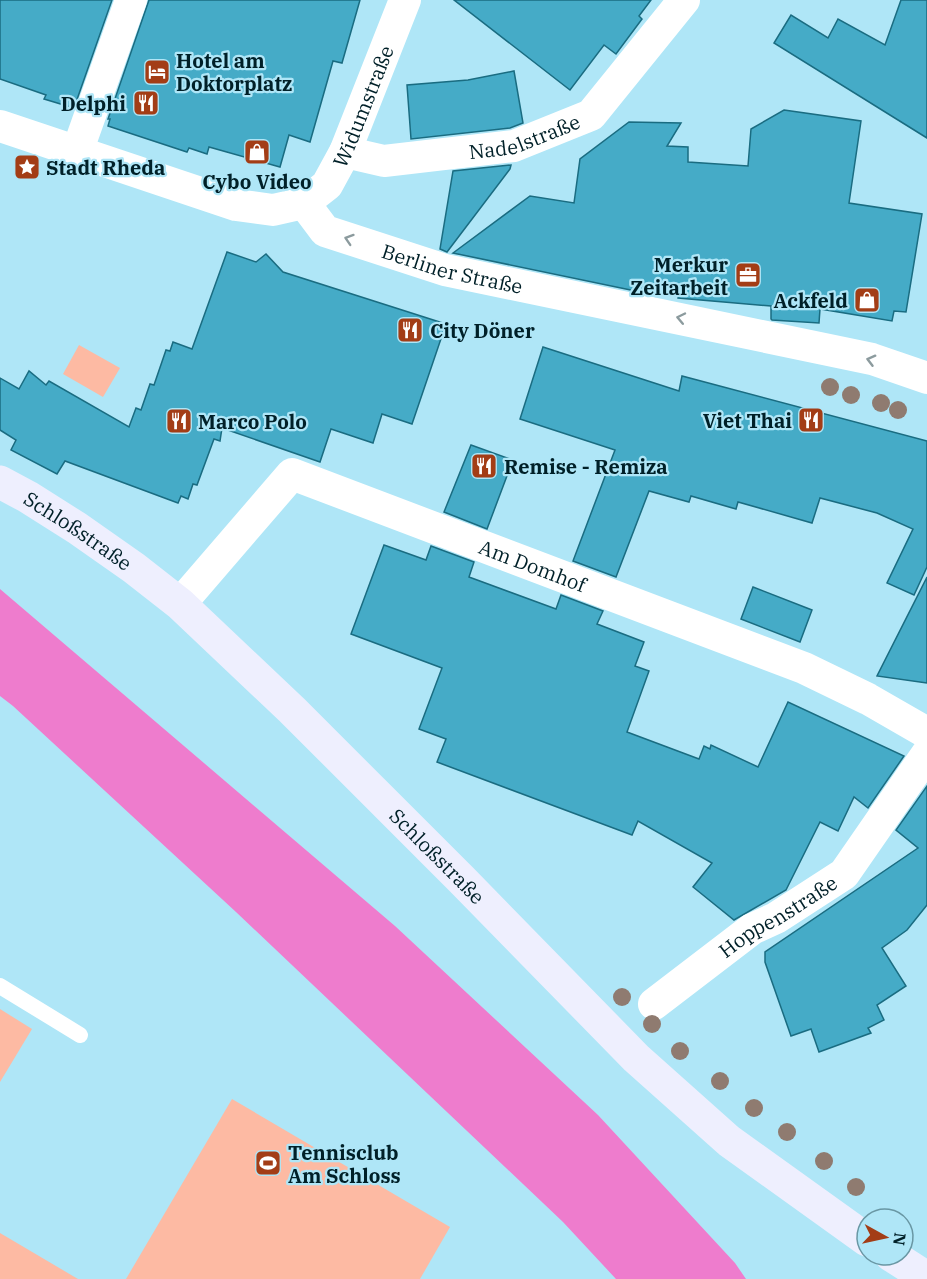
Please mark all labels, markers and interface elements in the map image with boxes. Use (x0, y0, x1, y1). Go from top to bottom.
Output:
street label: Widumstraße (326, 41, 399, 172)
place label: Hotel am Doktorplatz (176, 47, 292, 97)
hotel icon: Hotel am Doktorplatz (142, 57, 172, 87)
restaurant icon: Delphi (131, 88, 161, 118)
place label: Delphi (61, 90, 126, 117)
street label: Nadelstraße (467, 107, 584, 165)
shop icon: Cybo Video (242, 137, 272, 167)
place icon: Stadt Rheda (12, 152, 42, 182)
place label: Stadt Rheda (46, 154, 165, 181)
place label: Cybo Video (202, 168, 312, 195)
one-way arrow (344, 234, 355, 246)
street label: Berliner Straße (379, 237, 525, 299)
place label: Merkur Zeitarbeit (630, 251, 729, 301)
office icon: Merkur Zeitarbeit (733, 260, 763, 290)
shop icon: Ackfeld (852, 285, 882, 315)
place label: Ackfeld (774, 287, 848, 314)
one-way arrow (676, 313, 686, 326)
restaurant icon: City Döner (395, 315, 425, 345)
place label: City Döner (430, 317, 535, 344)
one-way arrow (867, 354, 877, 367)
restaurant icon: Viet Thai (796, 405, 826, 435)
restaurant icon: Marco Polo (164, 406, 194, 436)
place label: Viet Thai (703, 407, 792, 434)
place label: Marco Polo (198, 408, 307, 435)
restaurant icon: Remise - Remiza (469, 451, 499, 481)
place label: Remise - Remiza (504, 453, 668, 480)
street label: Schloßstraße (19, 484, 138, 576)
street label: Am Domhof (475, 533, 591, 598)
street label: Schloßstraße (384, 802, 491, 909)
street label: Hoppenstraße (713, 869, 842, 963)
place label: Tennisclub Am Schloss (288, 1139, 401, 1189)
sports icon: Tennisclub Am Schloss (253, 1148, 283, 1178)
north arrow (855, 1207, 915, 1267)
text: N (889, 1231, 911, 1247)

